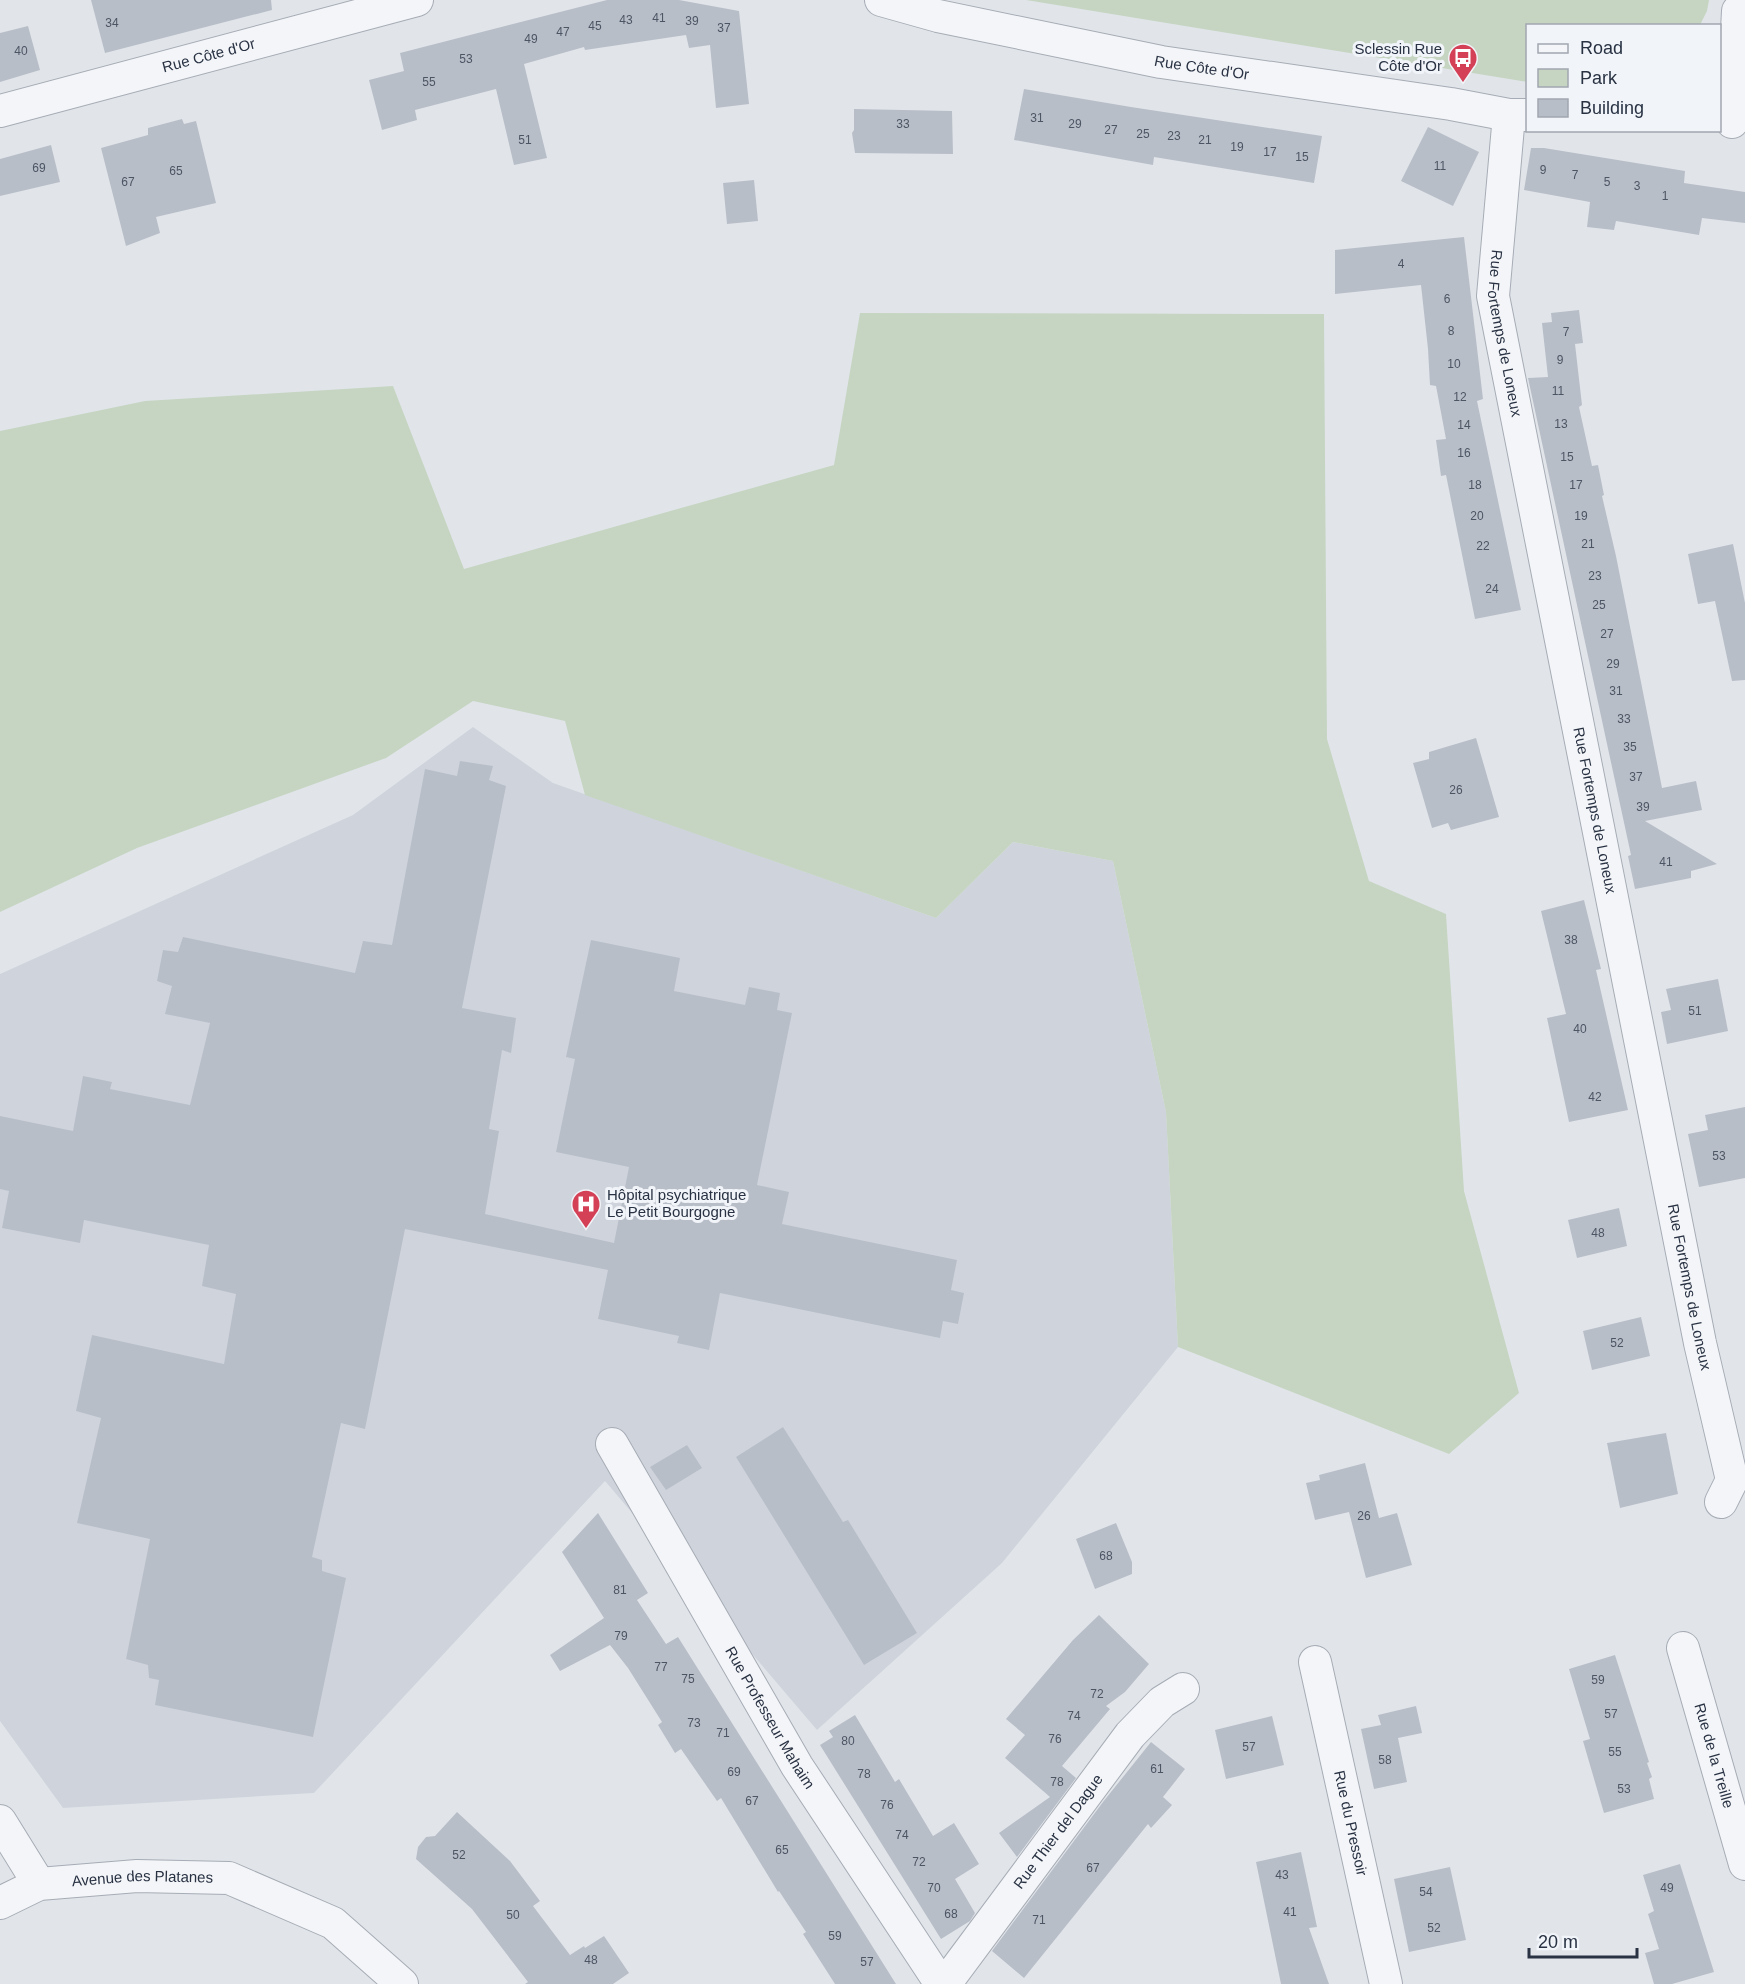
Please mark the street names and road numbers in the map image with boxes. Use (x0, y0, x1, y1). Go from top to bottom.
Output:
street label: Rue Côte d'Or (160, 34, 257, 75)
street label: Rue Côte d'Or (1153, 52, 1250, 83)
street label: Rue Fortemps de Loneux (1485, 249, 1526, 419)
street label: Rue Fortemps de Loneux (1570, 726, 1620, 895)
street label: Rue Fortemps de Loneux (1665, 1202, 1715, 1372)
street label: Rue Professeur Mahaim (722, 1643, 819, 1792)
street label: Rue de la Treille (1691, 1701, 1738, 1810)
street label: Rue du Pressoir (1331, 1769, 1371, 1877)
street label: Rue Thier del Dague (1010, 1771, 1106, 1892)
street label: Avenue des Platanes (71, 1867, 213, 1889)

